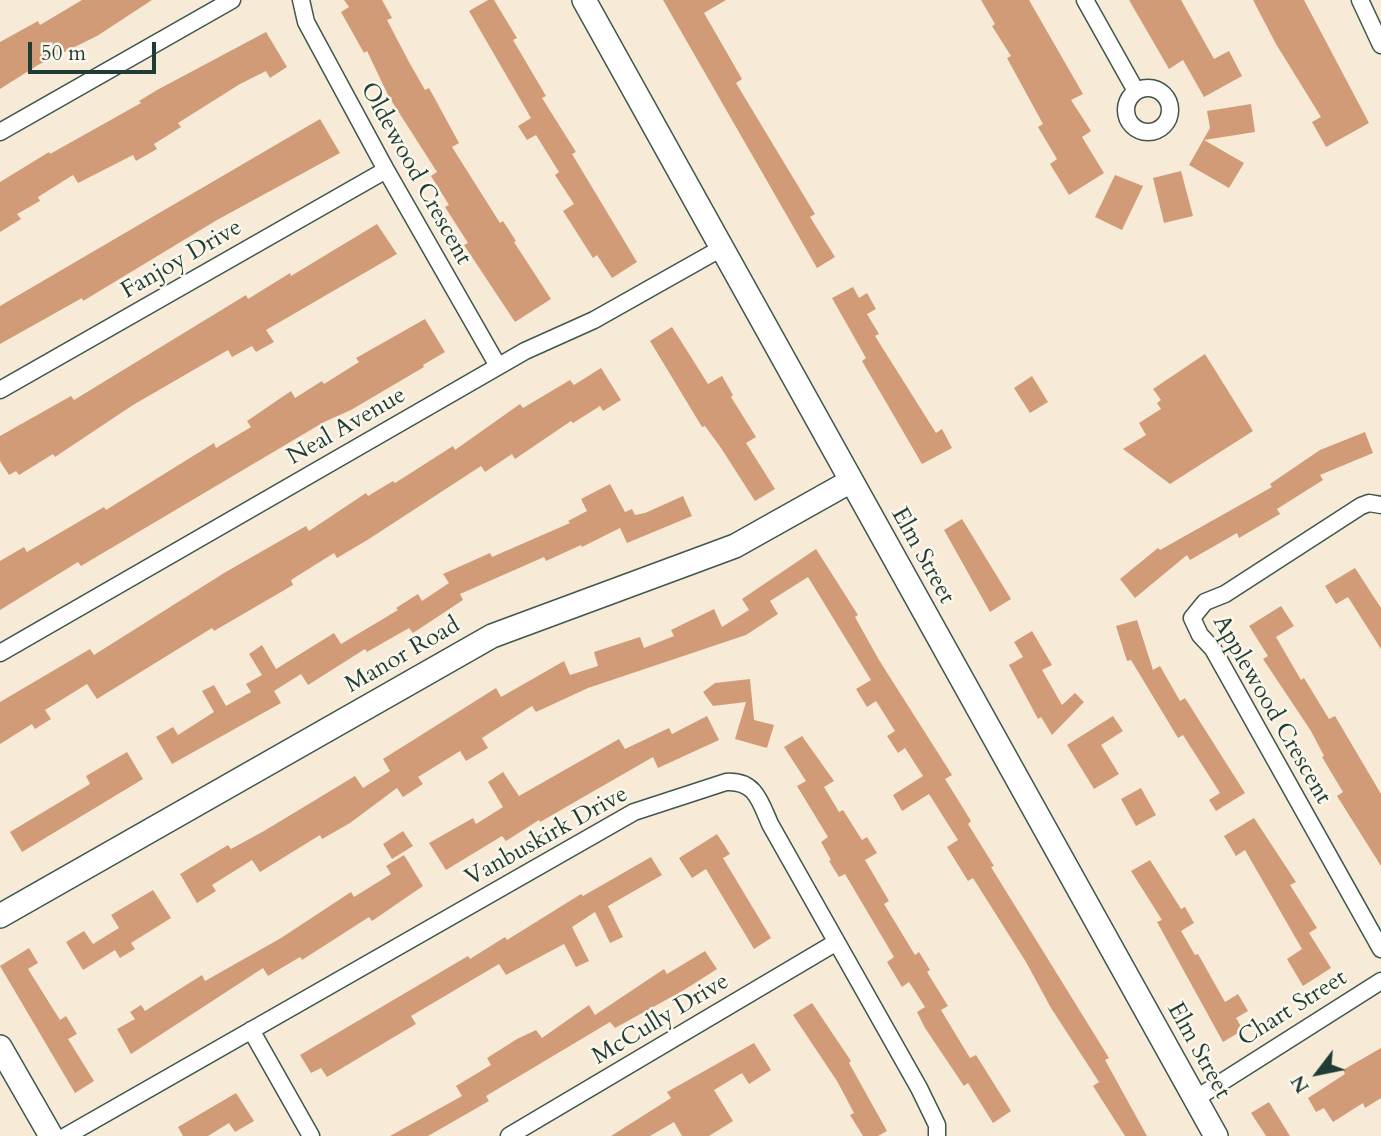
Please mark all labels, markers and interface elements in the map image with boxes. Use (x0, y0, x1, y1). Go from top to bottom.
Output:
scale bar (32, 28, 159, 72)
text: 50 m (41, 39, 86, 68)
street label: Oldewood Crescent (353, 78, 477, 270)
street label: Fanjoy Drive (117, 214, 247, 306)
street label: Neal Avenue (283, 381, 411, 473)
street label: Elm Street (884, 503, 960, 609)
street label: Applewood Crescent (1205, 611, 1337, 809)
street label: Manor Road (341, 612, 465, 700)
street label: Vanbuskirk Drive (461, 780, 633, 894)
street label: Chart Street (1233, 964, 1353, 1054)
street label: McCully Drive (587, 968, 735, 1072)
street label: Elm Street (1160, 998, 1236, 1104)
north arrow (1283, 1038, 1353, 1108)
text: N (1285, 1070, 1316, 1098)

